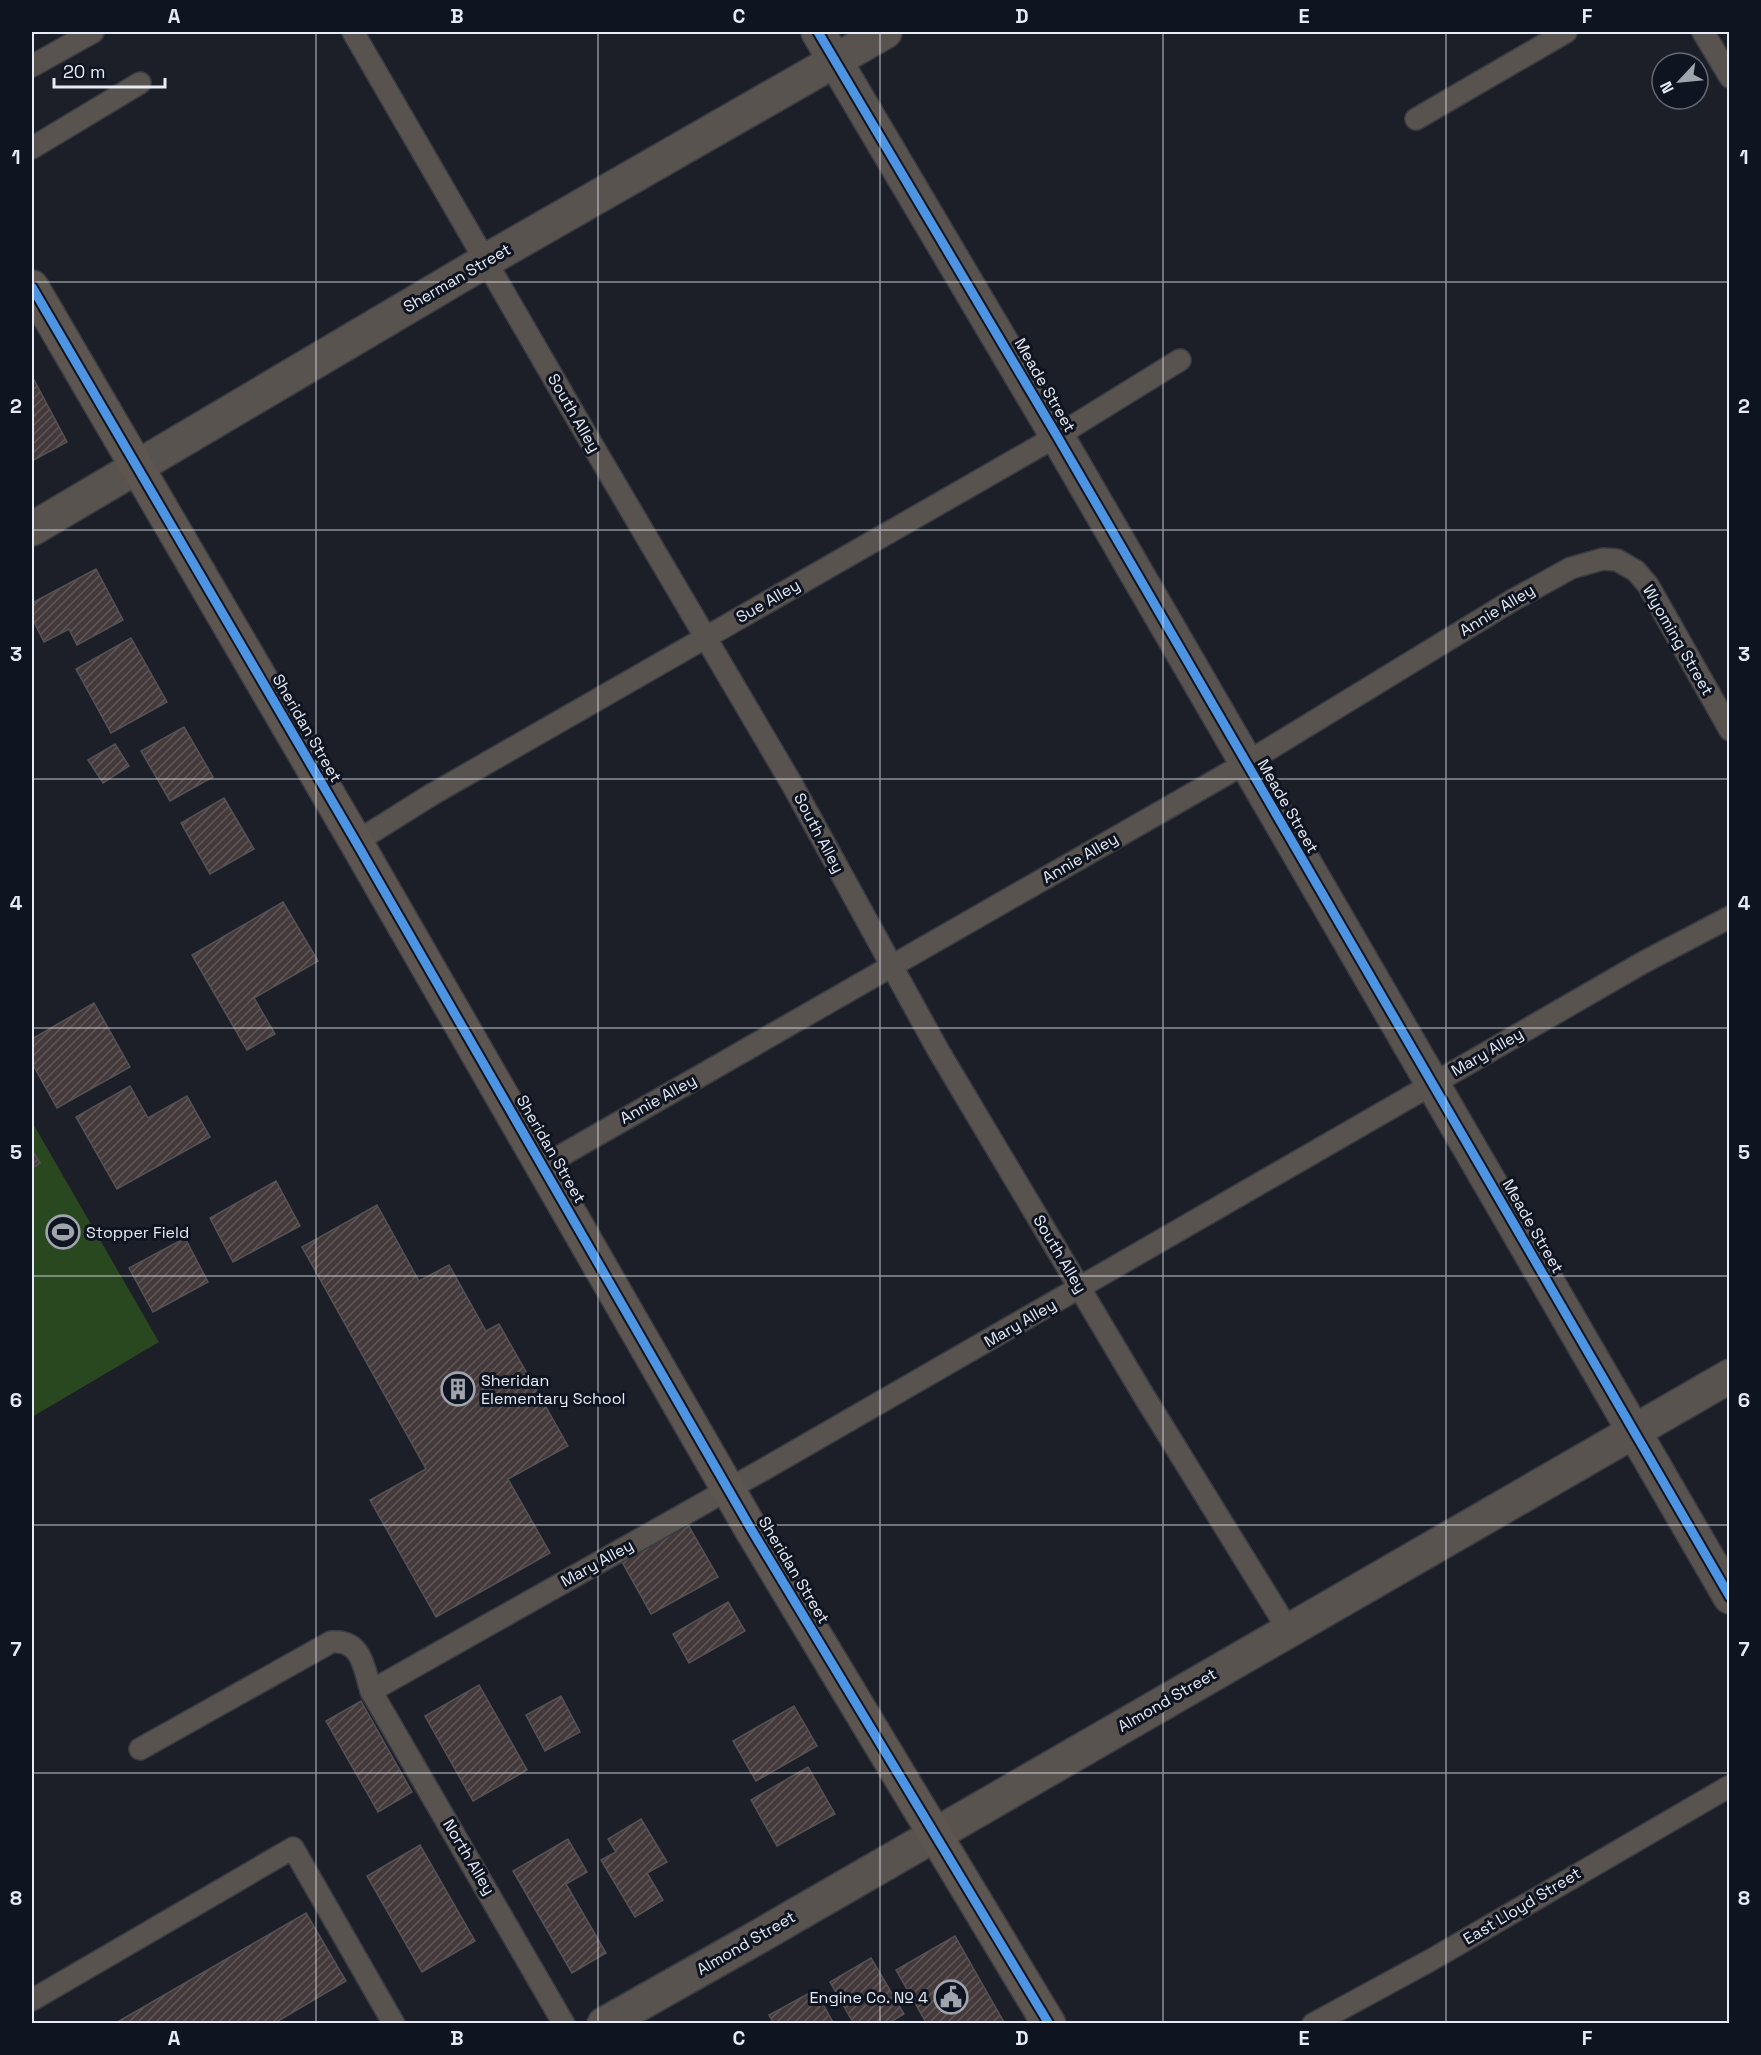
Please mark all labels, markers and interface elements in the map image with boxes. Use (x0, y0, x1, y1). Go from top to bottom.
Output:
text: A (168, 3, 181, 29)
text: B (450, 3, 464, 29)
text: C (733, 3, 746, 29)
text: D (1015, 3, 1029, 29)
text: E (1298, 3, 1310, 29)
text: F (1582, 3, 1593, 29)
scale bar (54, 51, 165, 89)
north arrow (1650, 51, 1710, 111)
text: 20 m (63, 60, 106, 83)
text: N (1655, 78, 1679, 97)
text: 1 (11, 144, 21, 170)
text: 1 (1739, 144, 1749, 170)
street label: Sherman Street (399, 239, 515, 317)
street label: Meade Street (1010, 334, 1080, 436)
street label: South Alley (543, 370, 605, 456)
text: 2 (10, 393, 22, 419)
text: 2 (1738, 393, 1750, 419)
street label: Sue Alley (732, 574, 804, 628)
street label: Annie Alley (1456, 579, 1538, 641)
street label: Wyoming Street (1638, 581, 1718, 699)
text: 3 (10, 641, 22, 667)
text: 3 (1738, 641, 1750, 667)
street label: Sheridan Street (268, 670, 346, 786)
street label: Meade Street (1253, 755, 1323, 857)
street label: South Alley (789, 789, 849, 877)
street label: Annie Alley (1038, 828, 1122, 888)
text: 4 (10, 890, 23, 916)
text: 4 (1738, 890, 1751, 916)
street label: Mary Alley (1447, 1023, 1527, 1081)
street label: Annie Alley (616, 1069, 700, 1129)
street label: Sheridan Street (512, 1091, 590, 1207)
text: 5 (10, 1139, 22, 1165)
text: 5 (1738, 1139, 1750, 1165)
street label: Meade Street (1498, 1175, 1568, 1277)
street label: South Alley (1028, 1211, 1092, 1297)
sports icon: Stopper Field (45, 1214, 81, 1250)
place label: Stopper Field (86, 1222, 189, 1243)
street label: Mary Alley (980, 1294, 1060, 1352)
place label: Sheridan Elementary School (481, 1370, 626, 1409)
building icon: Sheridan Elementary School (440, 1371, 476, 1407)
text: 6 (10, 1387, 22, 1413)
text: 6 (1738, 1387, 1750, 1413)
street label: Sheridan Street (754, 1513, 834, 1627)
street label: Mary Alley (557, 1534, 637, 1592)
text: 7 (10, 1636, 22, 1662)
text: 7 (1738, 1636, 1750, 1662)
street label: Almond Street (1114, 1663, 1220, 1737)
street label: North Alley (438, 1815, 500, 1899)
street label: East Lloyd Street (1459, 1863, 1585, 1949)
text: 8 (10, 1885, 22, 1911)
text: 8 (1738, 1885, 1750, 1911)
street label: Almond Street (693, 1906, 799, 1980)
public building icon: Engine Co. № 4 (933, 1979, 969, 2015)
place label: Engine Co. № 4 (810, 1987, 928, 2008)
text: A (168, 2025, 181, 2051)
text: B (450, 2025, 464, 2051)
text: C (733, 2025, 746, 2051)
text: D (1015, 2025, 1029, 2051)
text: E (1298, 2025, 1310, 2051)
text: F (1582, 2025, 1593, 2051)

